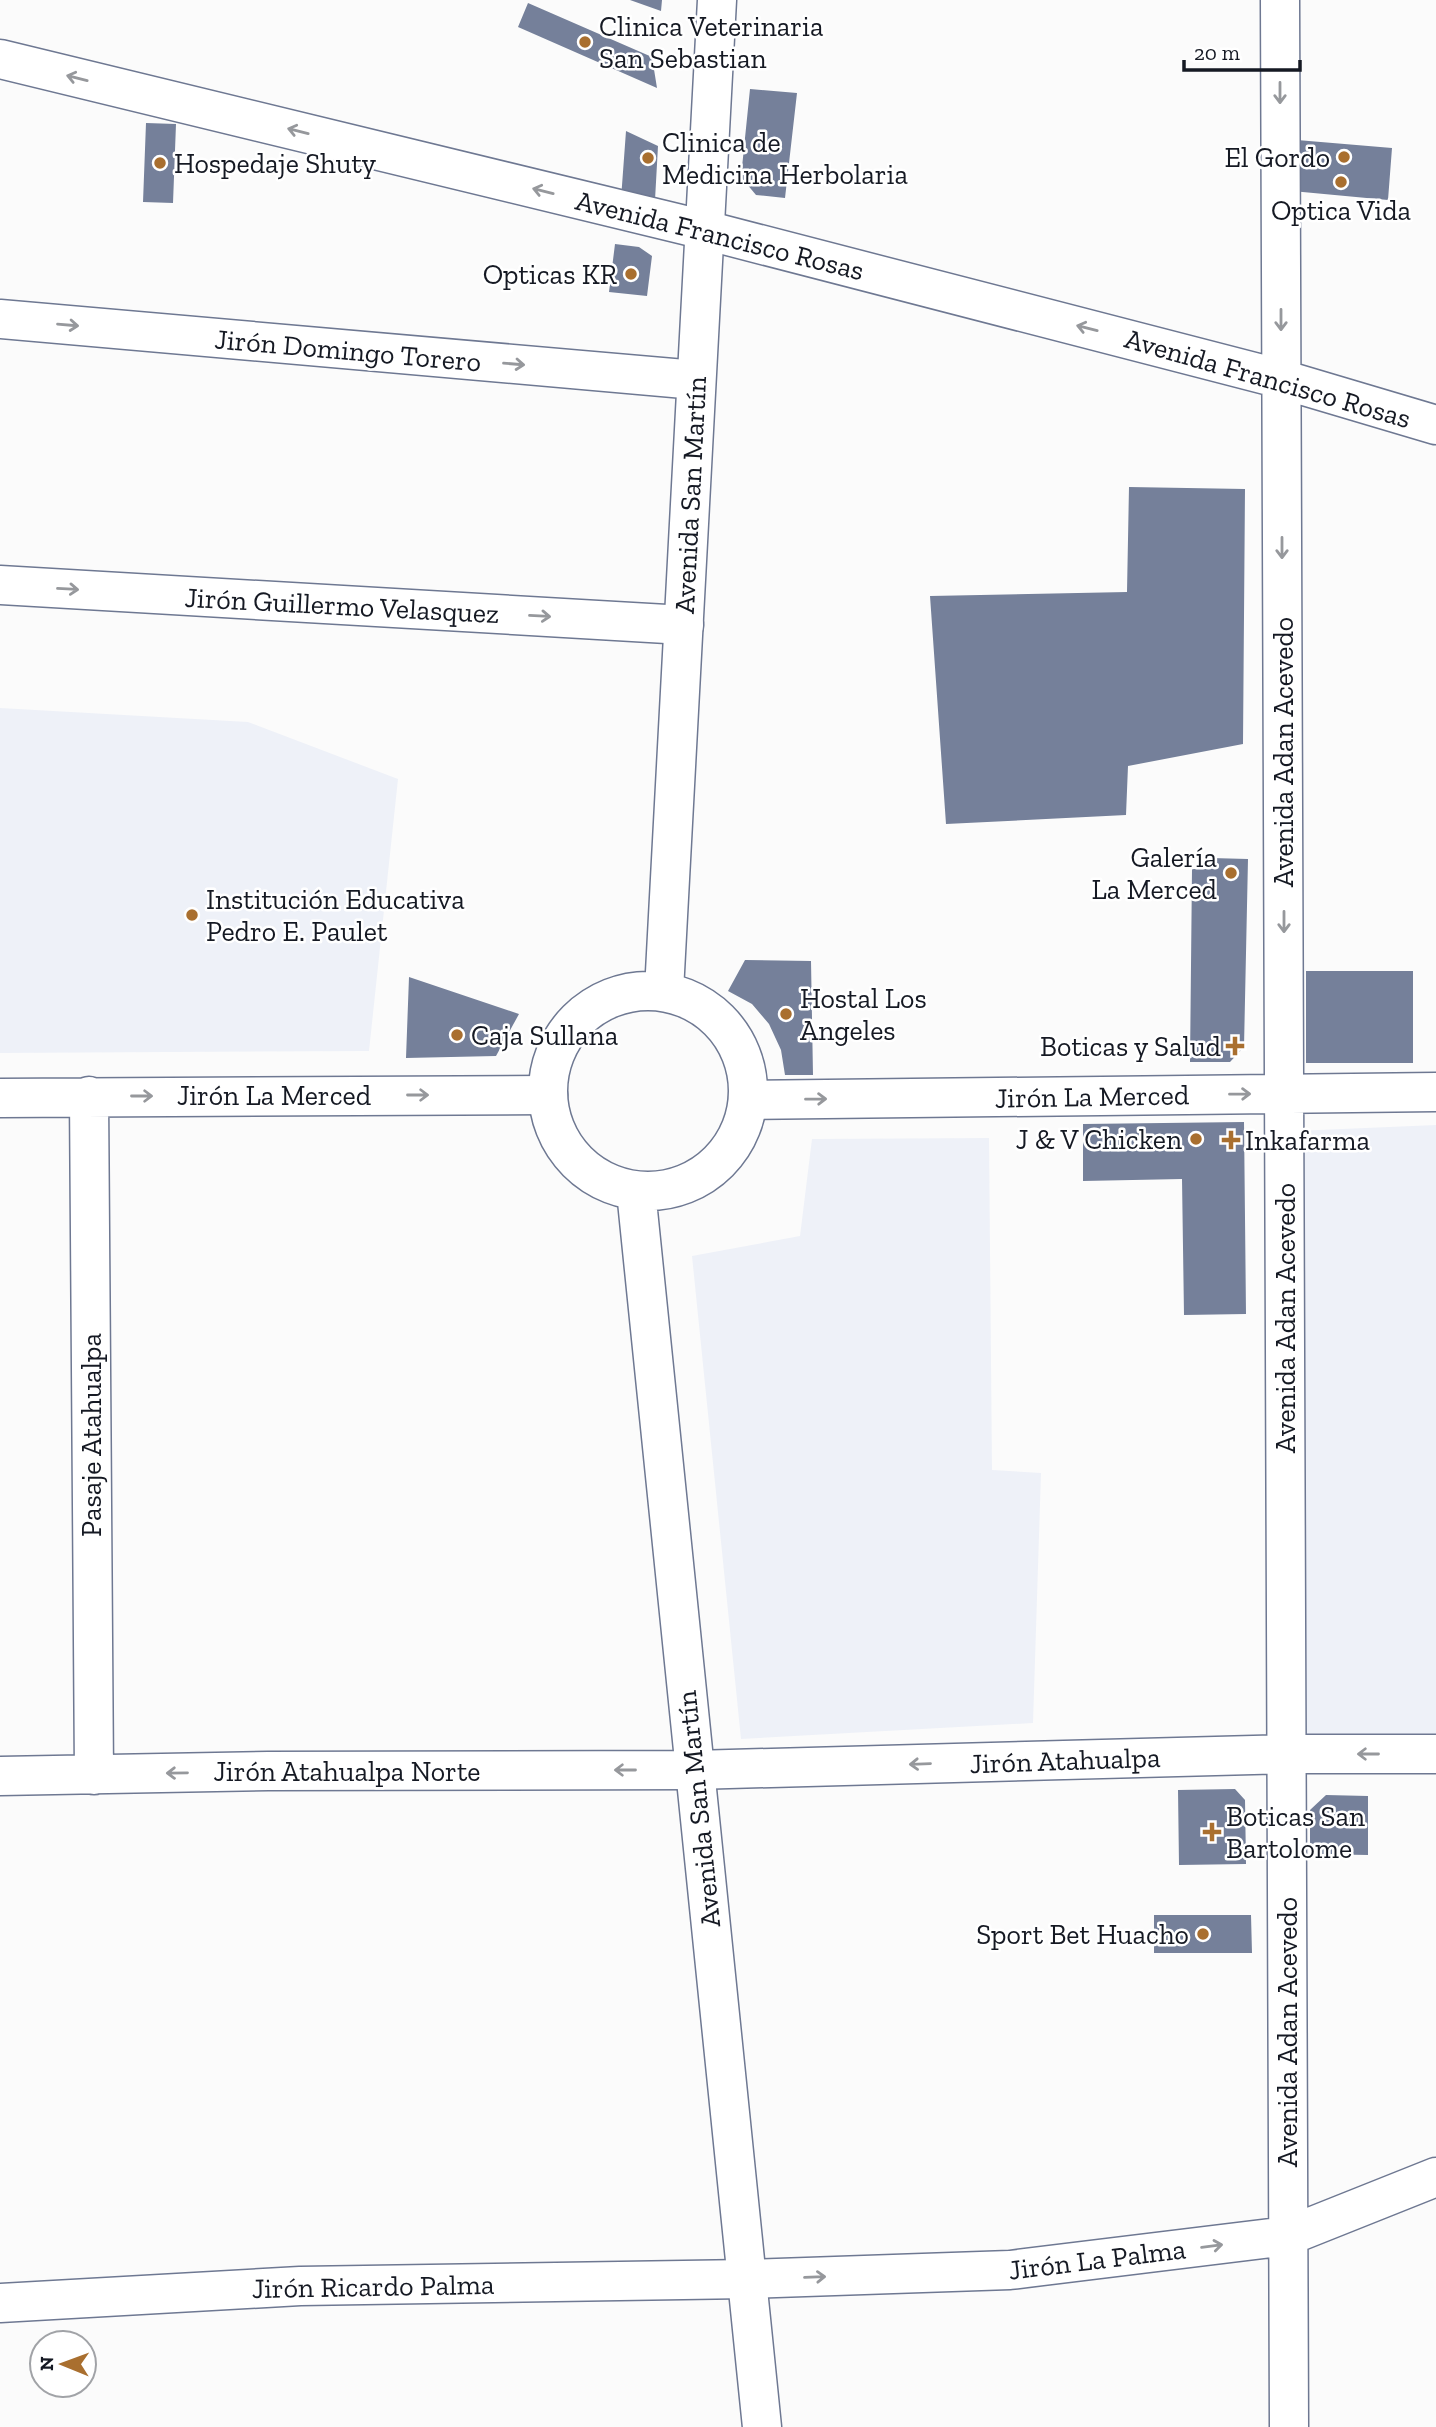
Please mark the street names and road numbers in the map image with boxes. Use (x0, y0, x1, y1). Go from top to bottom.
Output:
street label: Avenida Francisco Rosas (572, 184, 867, 287)
street label: Jirón Domingo Torero (213, 322, 483, 379)
street label: Avenida Francisco Rosas (1121, 322, 1415, 435)
street label: Avenida San Martín (668, 375, 713, 615)
street label: Jirón Guillermo Velasquez (184, 581, 500, 630)
street label: Avenida Adan Acevedo (1267, 617, 1300, 887)
street label: Jirón La Merced (995, 1078, 1189, 1115)
street label: Jirón La Merced (177, 1079, 371, 1112)
street label: Avenida Adan Acevedo (1269, 1183, 1302, 1453)
street label: Pasaje Atahualpa (75, 1333, 108, 1537)
street label: Avenida San Martín (670, 1689, 727, 1929)
street label: Jirón Atahualpa (969, 1741, 1161, 1780)
street label: Jirón Atahualpa Norte (214, 1755, 480, 1788)
street label: Avenida Adan Acevedo (1271, 1897, 1304, 2167)
street label: Jirón La Palma (1007, 2232, 1188, 2287)
street label: Jirón Ricardo Palma (251, 2268, 495, 2305)

